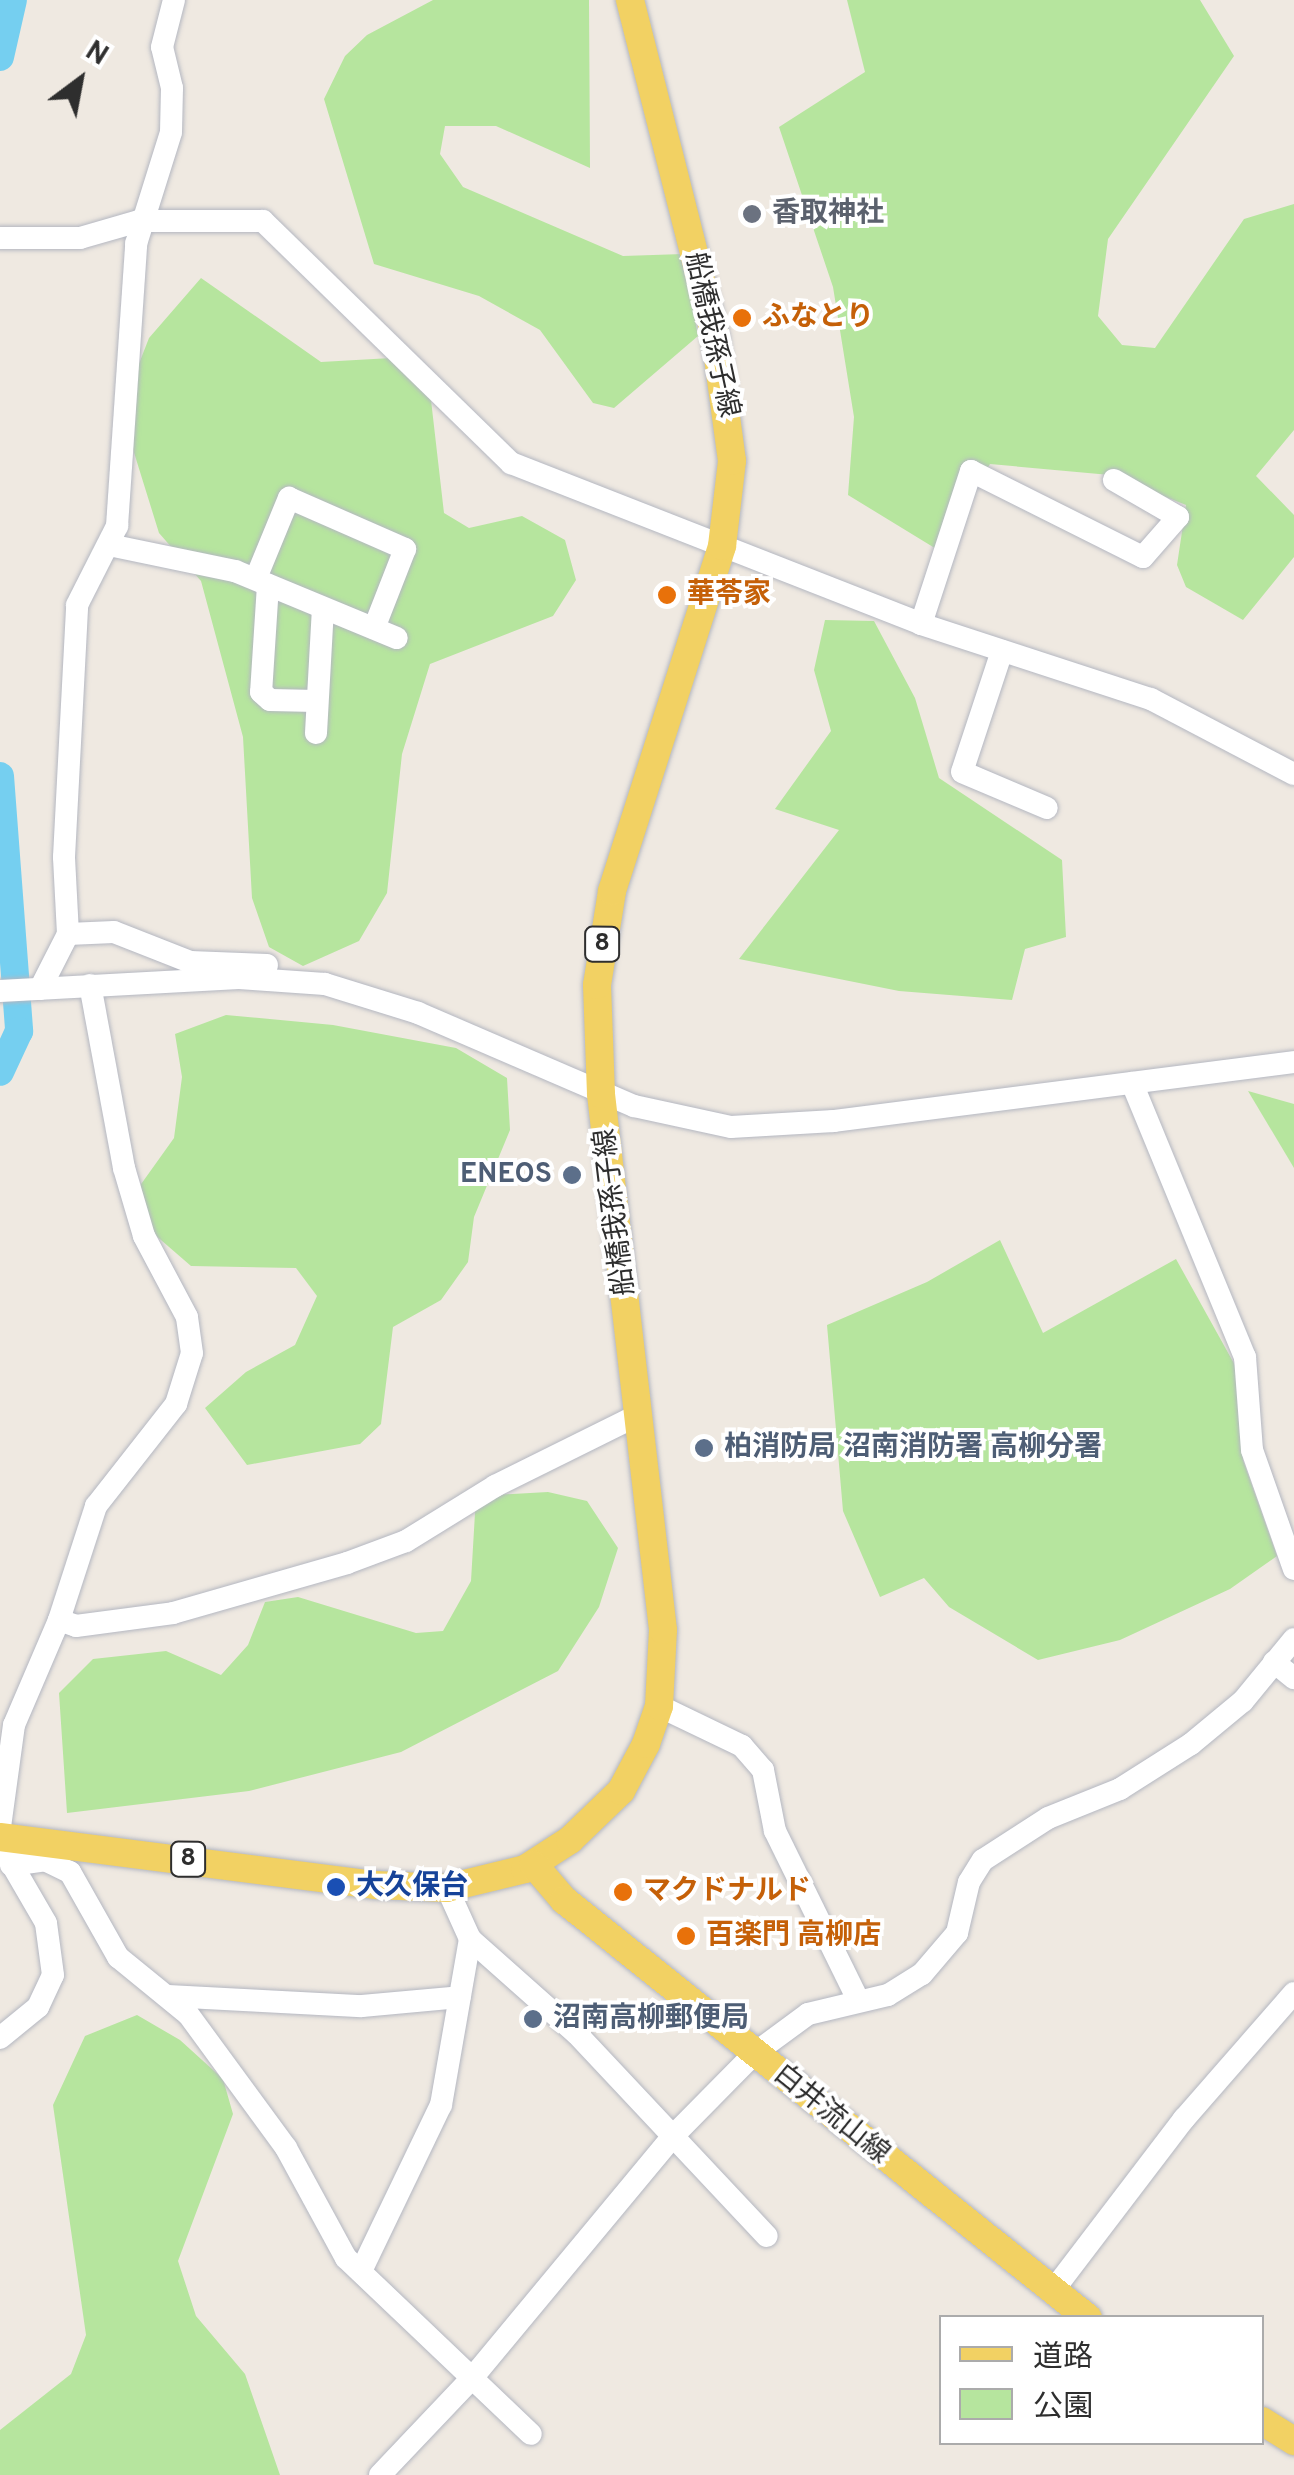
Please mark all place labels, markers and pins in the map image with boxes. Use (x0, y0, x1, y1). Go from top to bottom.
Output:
place label: 香取神社 (772, 197, 884, 231)
marker: 香取神社 (741, 203, 763, 225)
place label: ふなとり (762, 301, 874, 335)
marker: ふなとり (731, 307, 753, 329)
place label: 華苓家 (687, 578, 771, 612)
marker: 華苓家 (656, 584, 678, 606)
place label: ENEOS (460, 1158, 552, 1192)
marker: ENEOS (561, 1164, 583, 1186)
place label: 柏消防局 沼南消防署 高柳分署 (724, 1431, 1102, 1465)
marker: 柏消防局 沼南消防署 高柳分署 (693, 1437, 715, 1459)
place label: 大久保台 (356, 1870, 468, 1904)
place label: マクドナルド (643, 1875, 811, 1909)
marker: 大久保台 (325, 1876, 347, 1898)
marker: マクドナルド (612, 1881, 634, 1903)
place label: 百楽門 高柳店 (706, 1919, 881, 1953)
marker: 百楽門 高柳店 (675, 1925, 697, 1947)
place label: 沼南高柳郵便局 (553, 2002, 749, 2036)
marker: 沼南高柳郵便局 (522, 2008, 544, 2030)

